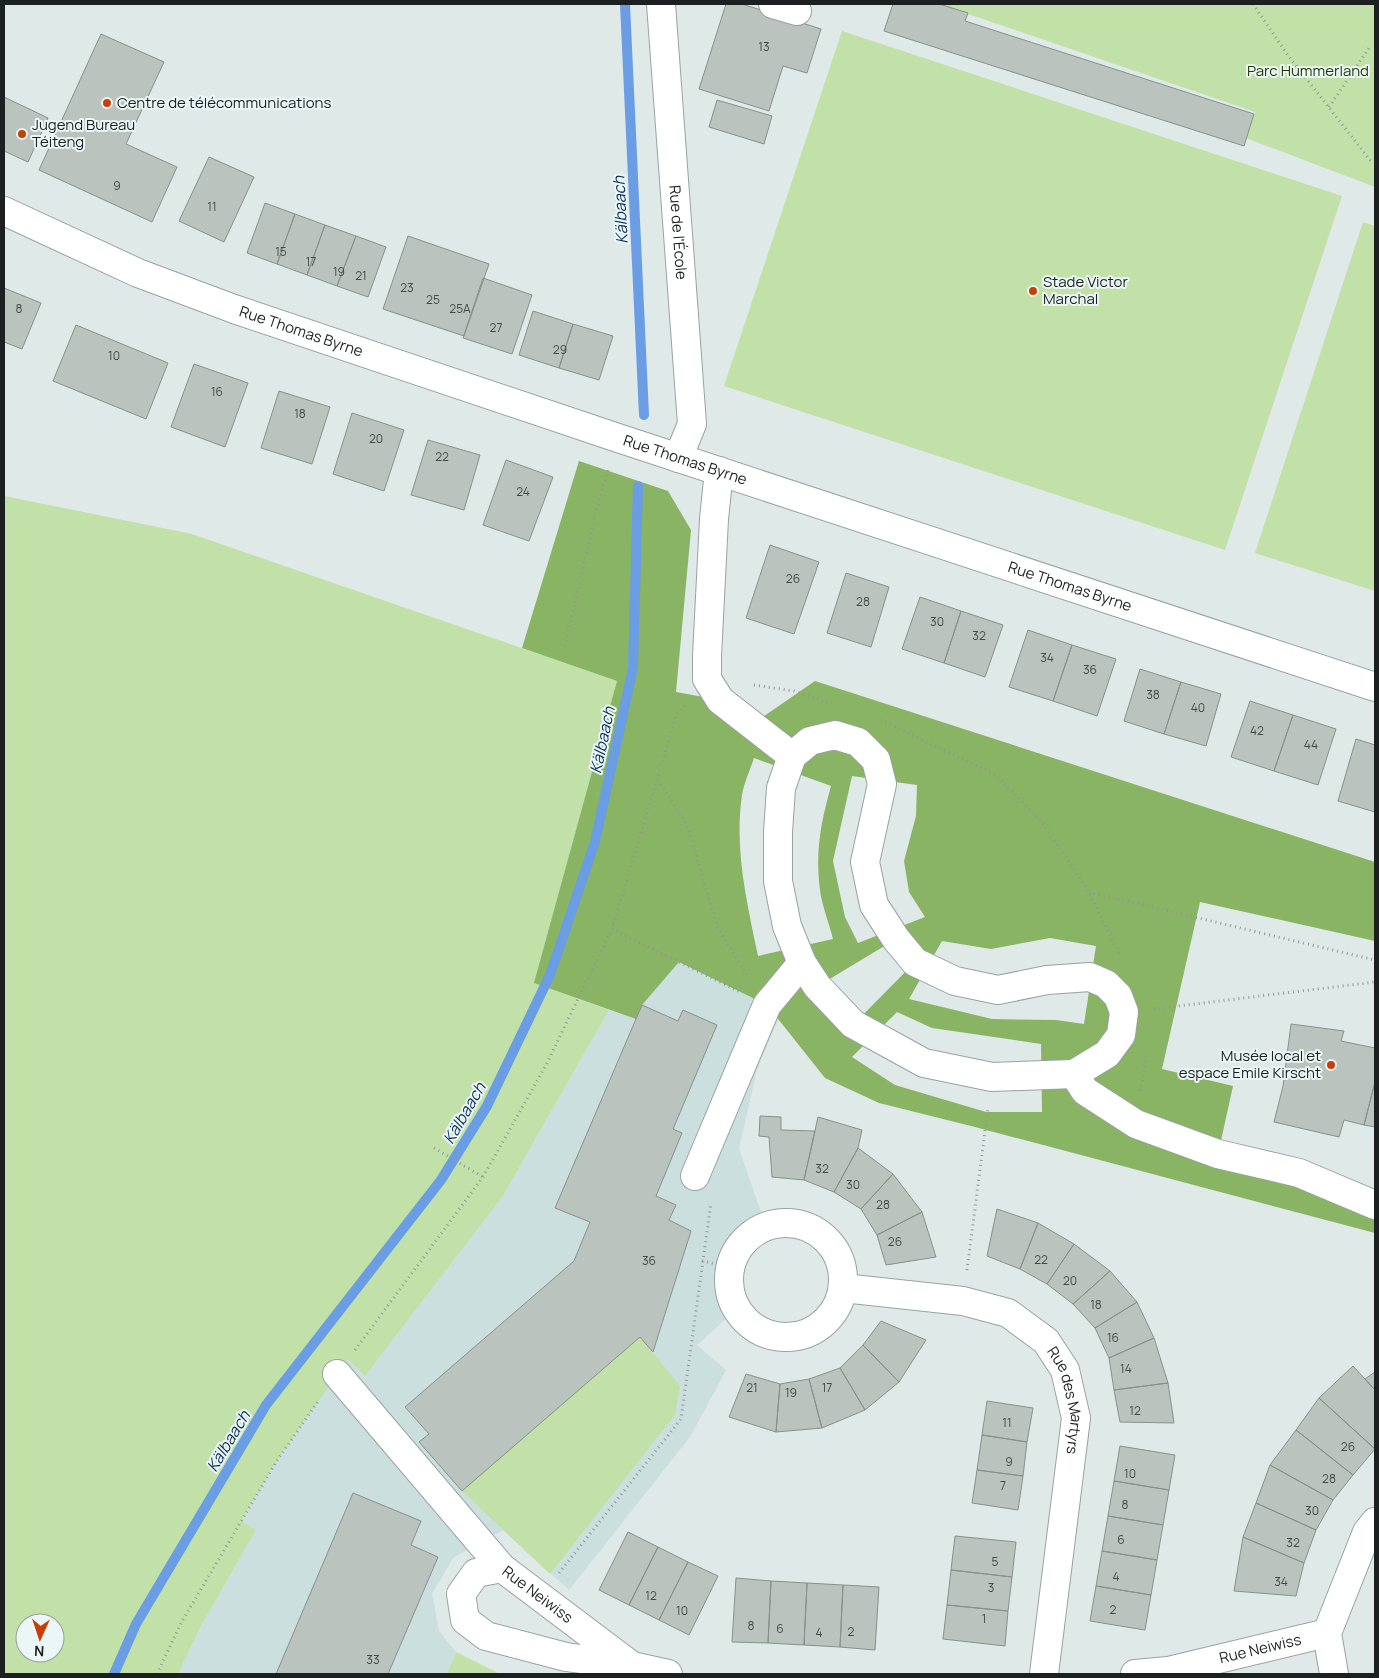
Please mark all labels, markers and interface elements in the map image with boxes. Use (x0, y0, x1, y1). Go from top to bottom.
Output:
house number: 13 (758, 38, 770, 55)
park label: Parc Hummerland (1247, 60, 1369, 81)
place label: Centre de télécommunications (117, 92, 332, 113)
marker: Centre de télécommunications (101, 97, 113, 109)
place label: Jugend Bureau Téiteng (32, 114, 135, 152)
marker: Jugend Bureau Téiteng (16, 128, 28, 140)
water label: Kälbaach (607, 175, 633, 244)
house number: 9 (113, 177, 121, 194)
street label: Rue de l'École (664, 184, 692, 281)
house number: 11 (207, 198, 217, 215)
house number: 15 (275, 243, 287, 260)
house number: 17 (306, 253, 316, 270)
house number: 19 (333, 263, 345, 280)
house number: 21 (355, 267, 367, 284)
place label: Stade Victor Marchal (1043, 271, 1128, 309)
house number: 23 (400, 279, 414, 296)
marker: Stade Victor Marchal (1027, 285, 1039, 297)
house number: 25 (426, 291, 440, 308)
house number: 8 (16, 300, 23, 317)
house number: 25A (449, 300, 471, 317)
street label: Rue Thomas Byrne (237, 301, 366, 362)
house number: 27 (490, 319, 502, 336)
house number: 29 (553, 341, 567, 358)
house number: 10 (108, 347, 120, 364)
house number: 16 (211, 383, 223, 400)
house number: 18 (294, 405, 306, 422)
street label: Rue Thomas Byrne (621, 429, 750, 490)
house number: 20 (369, 430, 383, 447)
house number: 22 (435, 448, 449, 465)
house number: 24 (516, 483, 530, 500)
street label: Rue Thomas Byrne (1005, 556, 1135, 616)
house number: 26 (786, 570, 800, 587)
house number: 28 (856, 593, 870, 610)
house number: 30 (930, 613, 944, 630)
house number: 32 (972, 627, 986, 644)
house number: 34 (1040, 649, 1054, 666)
house number: 36 (1083, 661, 1097, 678)
house number: 38 (1146, 686, 1160, 703)
house number: 40 (1191, 699, 1205, 716)
water label: Kälbaach (584, 704, 620, 775)
house number: 42 (1250, 722, 1264, 739)
house number: 44 (1304, 736, 1318, 753)
place label: Musée local et espace Emile Kirscht (1179, 1045, 1321, 1083)
marker: Musée local et espace Emile Kirscht (1325, 1059, 1337, 1071)
water label: Kälbaach (438, 1078, 491, 1148)
house number: 32 (815, 1160, 829, 1177)
house number: 30 (846, 1176, 860, 1193)
house number: 28 (876, 1196, 890, 1213)
house number: 26 (888, 1233, 902, 1250)
house number: 22 (1034, 1251, 1048, 1268)
house number: 36 (642, 1252, 656, 1269)
house number: 20 (1063, 1272, 1077, 1289)
house number: 18 (1090, 1296, 1102, 1313)
house number: 16 (1107, 1329, 1119, 1346)
street label: Rue des Martyrs (1042, 1342, 1087, 1456)
house number: 14 (1120, 1360, 1132, 1377)
house number: 21 (746, 1379, 758, 1396)
house number: 17 (822, 1379, 832, 1396)
house number: 19 (785, 1384, 797, 1401)
house number: 12 (1129, 1402, 1141, 1419)
water label: Kälbaach (201, 1406, 255, 1476)
house number: 11 (1002, 1414, 1012, 1431)
house number: 26 (1341, 1438, 1355, 1455)
house number: 9 (1005, 1453, 1013, 1470)
house number: 10 (1124, 1465, 1136, 1482)
house number: 28 (1322, 1470, 1336, 1487)
house number: 7 (1000, 1477, 1006, 1494)
house number: 8 (1122, 1496, 1129, 1513)
house number: 30 (1305, 1502, 1319, 1519)
house number: 6 (1117, 1531, 1125, 1548)
house number: 32 (1286, 1534, 1300, 1551)
house number: 5 (992, 1553, 999, 1570)
street label: Rue Neiwiss (498, 1561, 577, 1628)
house number: 4 (1112, 1568, 1120, 1585)
house number: 34 (1274, 1573, 1288, 1590)
house number: 3 (988, 1579, 994, 1596)
house number: 12 (645, 1587, 657, 1604)
house number: 2 (1110, 1601, 1117, 1618)
house number: 10 (676, 1602, 688, 1619)
house number: 1 (982, 1610, 986, 1627)
north arrow (15, 1613, 65, 1663)
house number: 8 (748, 1617, 755, 1634)
house number: 6 (776, 1620, 784, 1637)
house number: 2 (848, 1623, 855, 1640)
house number: 4 (815, 1624, 823, 1641)
street label: Rue Neiwiss (1217, 1629, 1303, 1668)
text: N (34, 1642, 45, 1661)
house number: 33 (366, 1651, 380, 1668)

